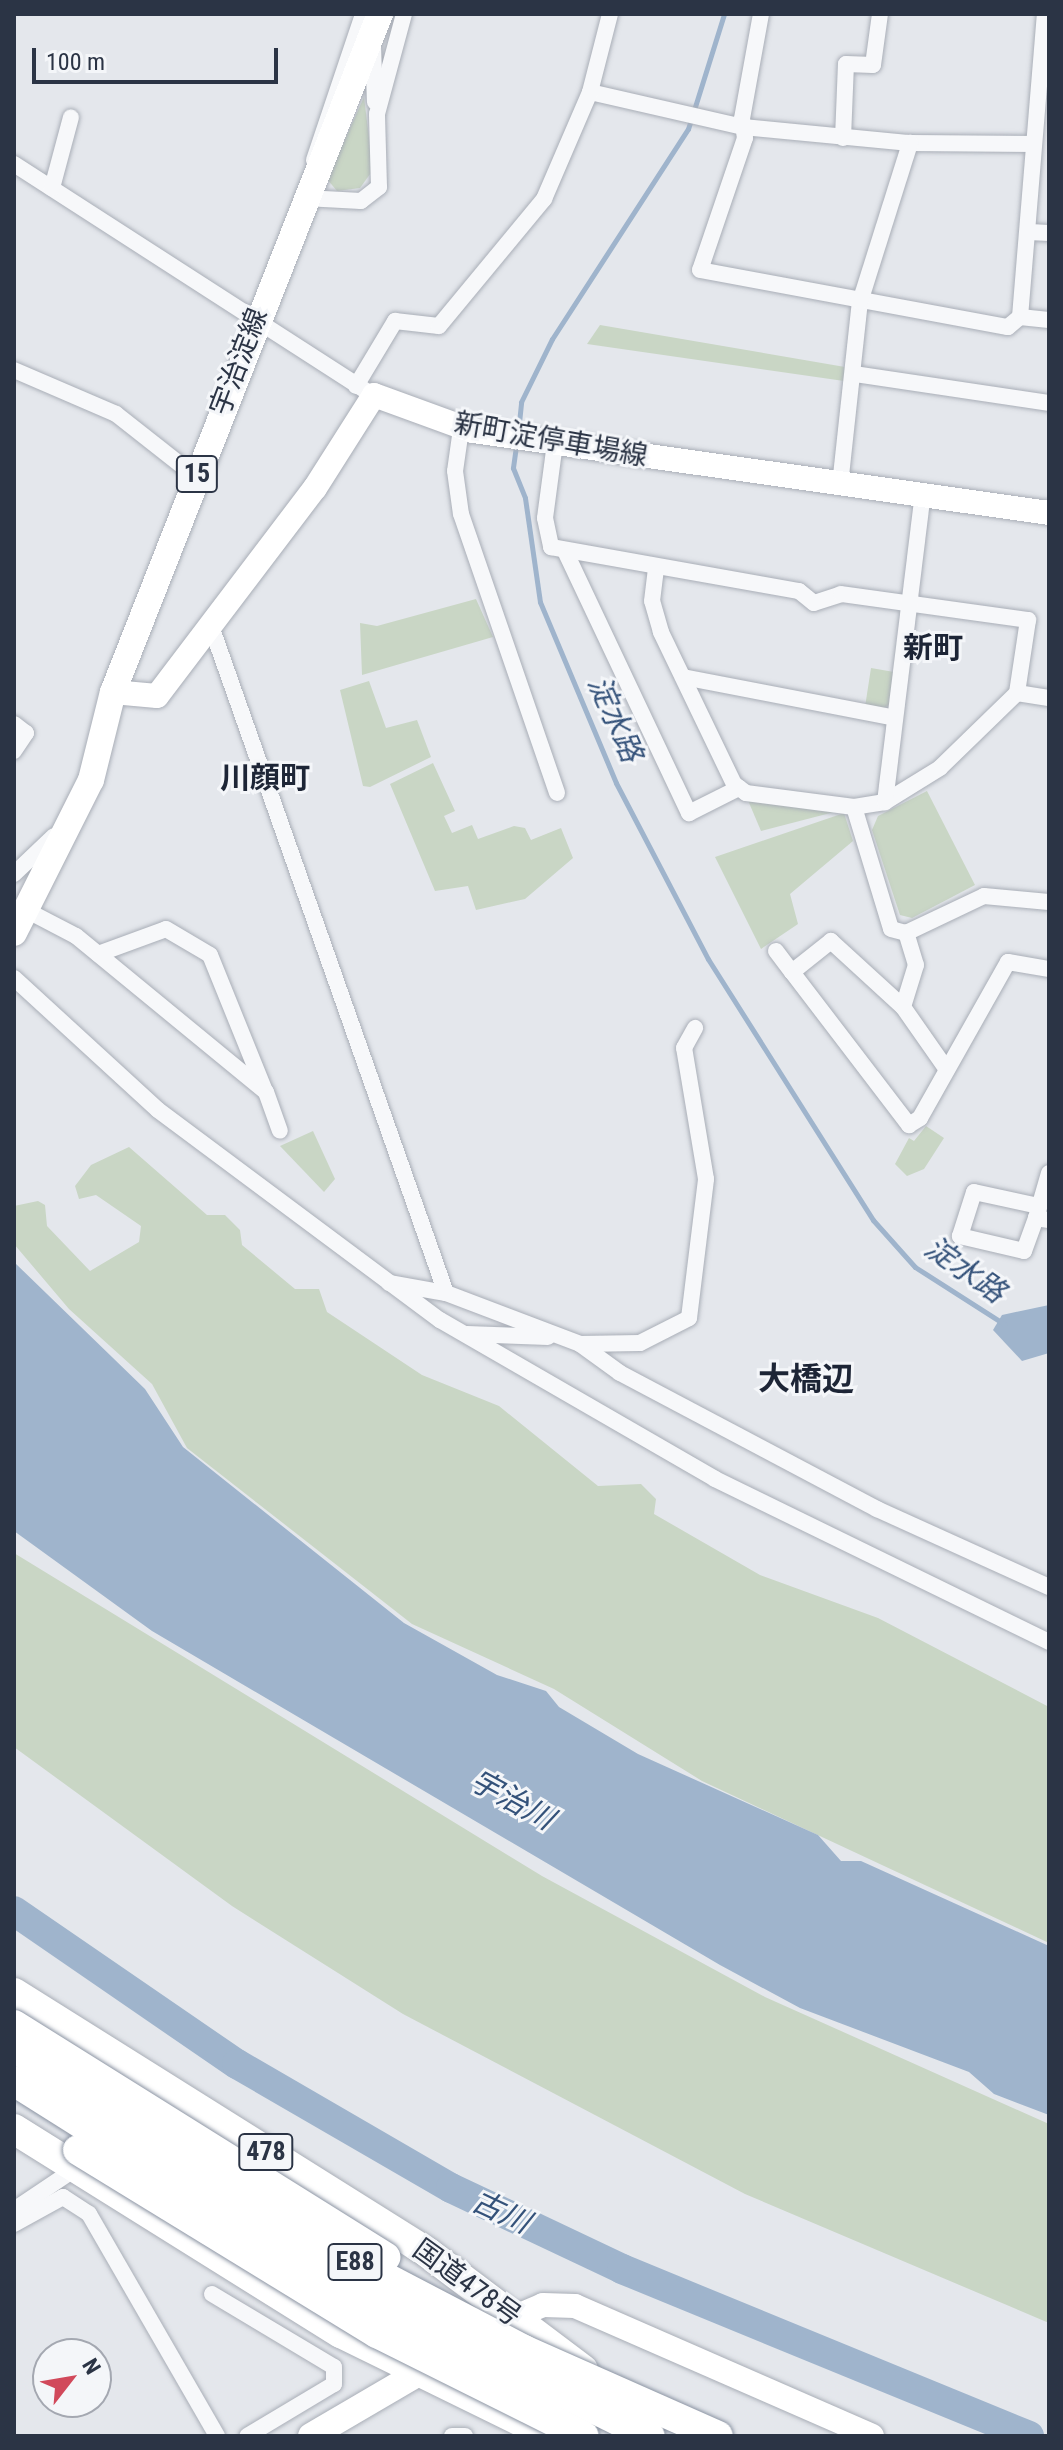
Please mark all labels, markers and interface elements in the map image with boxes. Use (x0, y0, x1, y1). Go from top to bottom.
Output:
scale bar (36, 32, 282, 82)
text: 100 m (46, 48, 105, 76)
street label: 宇治淀線 (203, 304, 275, 420)
street label: 新町淀停車場線 (452, 406, 650, 474)
road number: 15 (175, 452, 219, 496)
district label: 新町 (903, 630, 963, 666)
water label: 淀水路 (580, 671, 650, 767)
district label: 川顔町 (220, 760, 310, 796)
water label: 淀水路 (918, 1229, 1012, 1311)
district label: 大橋辺 (758, 1360, 854, 1398)
water label: 宇治川 (464, 1762, 560, 1838)
road number: 478 (238, 2130, 294, 2174)
water label: 古川 (466, 2183, 536, 2241)
street label: 国道478号 (406, 2233, 528, 2333)
road number: E88 (327, 2240, 383, 2284)
north arrow (32, 2338, 112, 2418)
text: N (77, 2354, 105, 2379)

